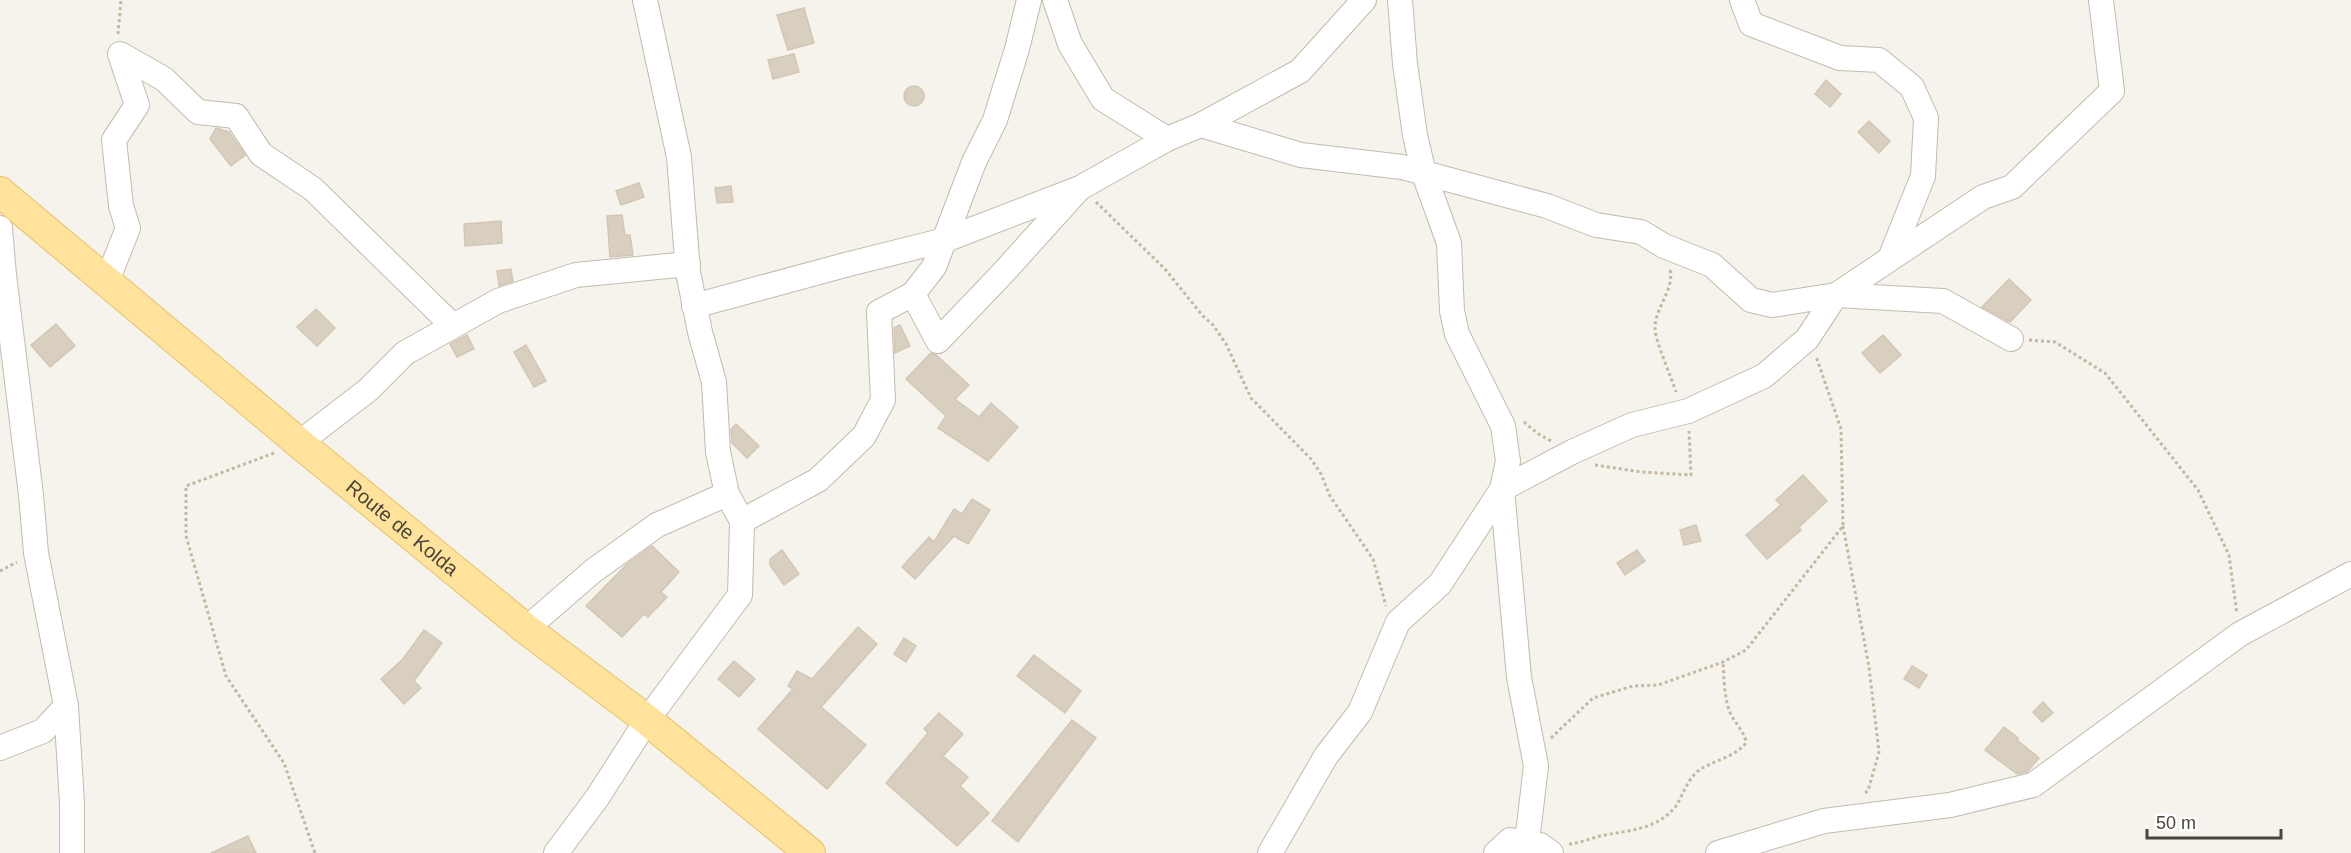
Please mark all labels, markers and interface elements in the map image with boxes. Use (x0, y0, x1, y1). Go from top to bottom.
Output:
street label: Route de Kolda (342, 475, 463, 580)
scale bar (2147, 802, 2280, 840)
text: 50 m (2156, 813, 2196, 833)

